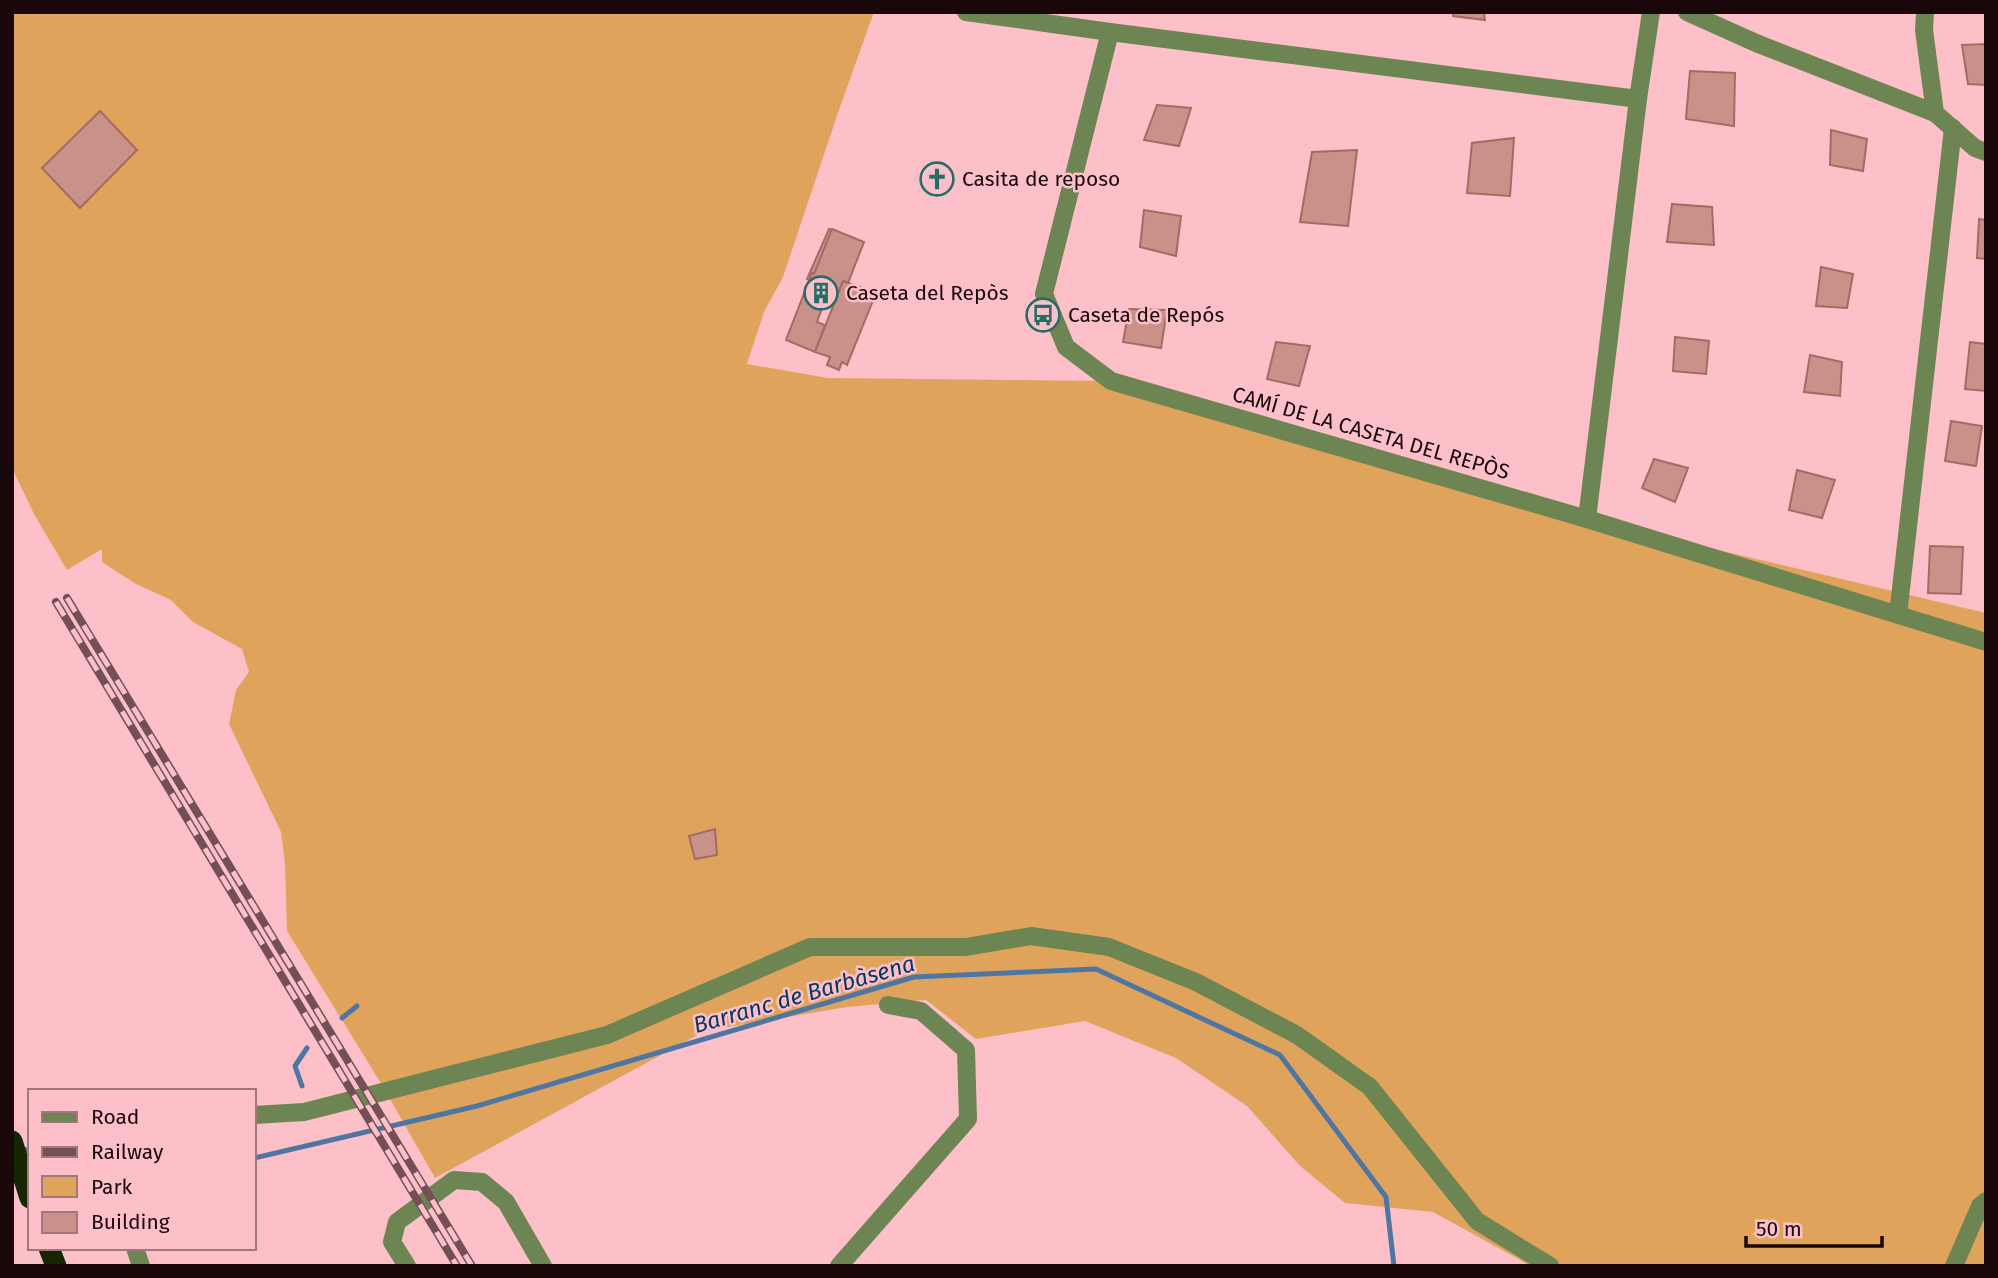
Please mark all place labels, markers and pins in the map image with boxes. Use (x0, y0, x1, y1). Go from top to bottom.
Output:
church icon: Casita de reposo (918, 160, 956, 198)
place label: Casita de reposo (962, 166, 1120, 192)
building icon: Caseta del Repòs (802, 274, 840, 312)
place label: Caseta del Repòs (846, 280, 1009, 306)
bus stop icon: Caseta de Repós (1024, 296, 1062, 334)
place label: Caseta de Repós (1068, 302, 1225, 328)

